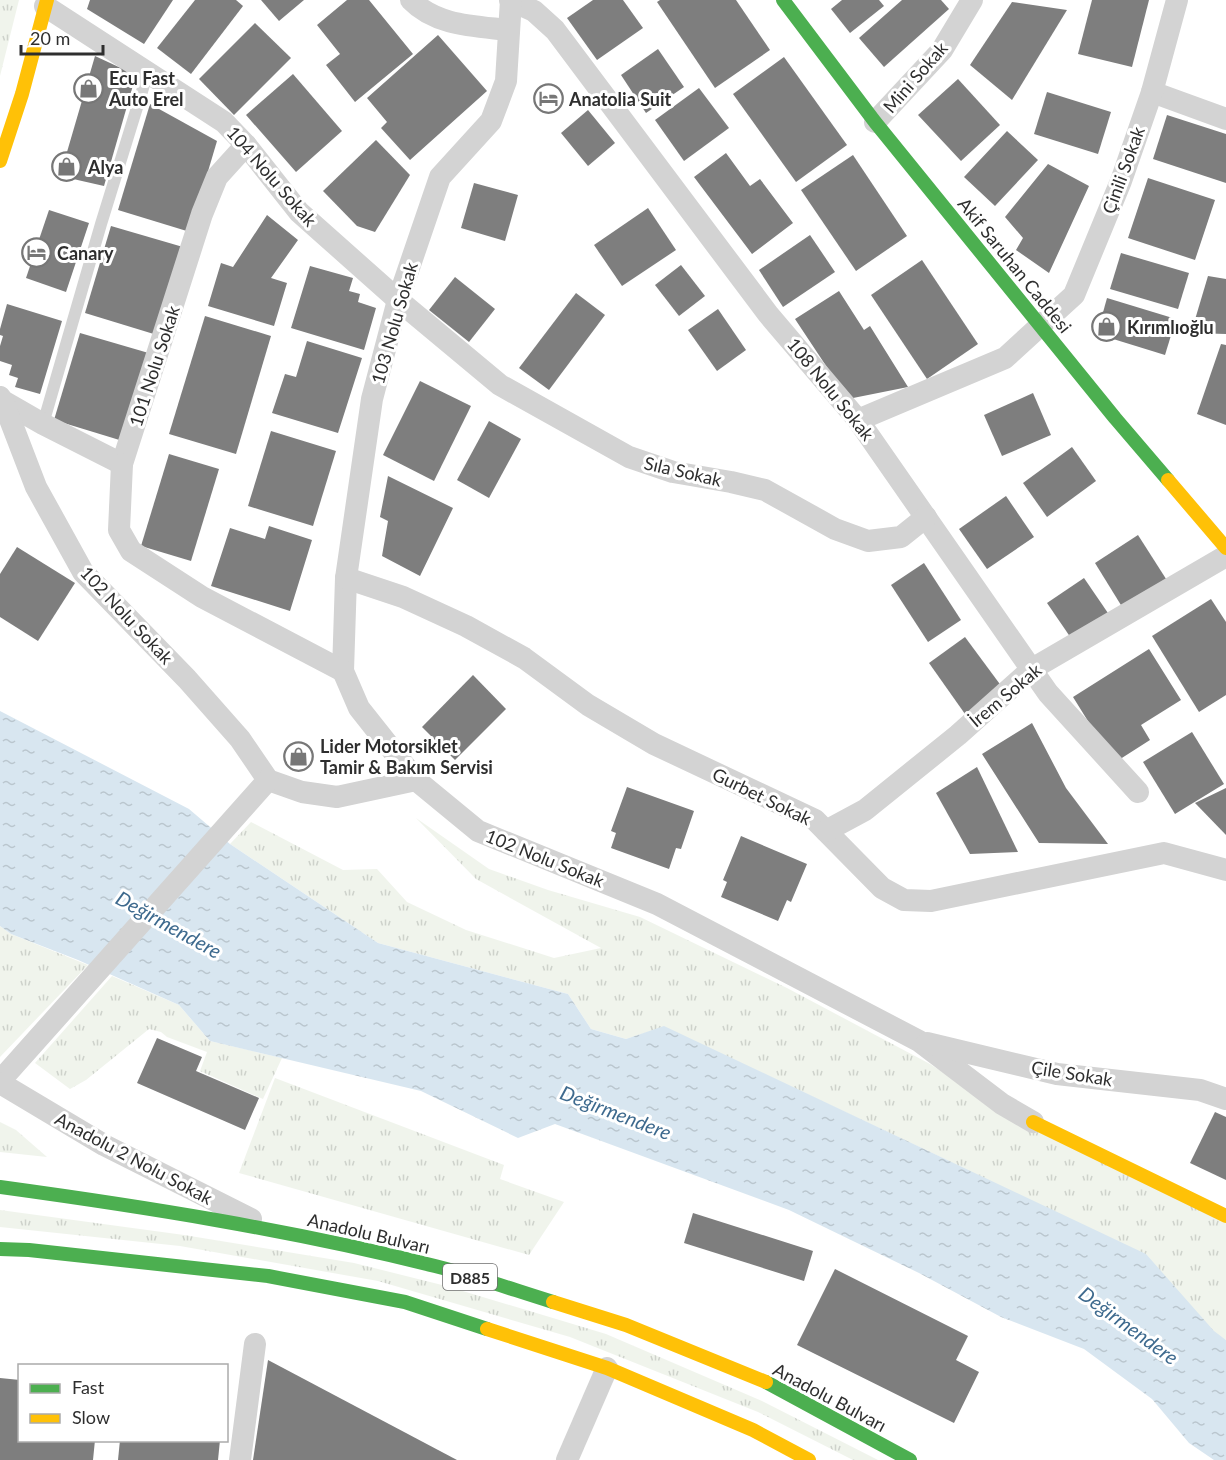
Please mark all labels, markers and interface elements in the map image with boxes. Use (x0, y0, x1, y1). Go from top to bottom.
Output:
scale bar (21, 18, 104, 56)
text: 20 m (30, 27, 70, 49)
street label: Mini Sokak (878, 36, 952, 117)
place label: Ecu Fast Auto Erel (108, 67, 183, 110)
shop icon: Ecu Fast Auto Erel (72, 72, 104, 104)
hotel icon: Anatolia Suit (532, 83, 564, 115)
place label: Anatolia Suit (568, 88, 672, 110)
street label: 104 Nolu Sokak (222, 121, 322, 231)
street label: Çinili Sokak (1097, 123, 1149, 217)
shop icon: Alya (51, 151, 83, 183)
place label: Alya (87, 156, 123, 178)
street label: Akif Saruhan Caddesi (954, 193, 1076, 337)
hotel icon: Canary (20, 237, 52, 269)
place label: Canary (57, 242, 114, 264)
street label: 103 Nolu Sokak (366, 259, 422, 386)
street label: 101 Nolu Sokak (124, 302, 184, 429)
shop icon: Kırımlıoğlu (1090, 311, 1122, 343)
place label: Kırımlıoğlu (1127, 316, 1214, 338)
street label: 108 Nolu Sokak (783, 333, 880, 445)
street label: Sıla Sokak (642, 451, 725, 491)
street label: 102 Nolu Sokak (76, 562, 178, 669)
street label: İrem Sokak (965, 658, 1046, 731)
place label: Lider Motorsiklet Tamir & Bakım Servisi (320, 735, 493, 778)
shop icon: Lider Motorsiklet Tamir & Bakım Servisi (283, 740, 315, 772)
street label: Gurbet Sokak (709, 763, 816, 830)
street label: 102 Nolu Sokak (483, 824, 608, 892)
water label: Değirmendere (112, 885, 226, 963)
street label: Çile Sokak (1030, 1056, 1115, 1090)
water label: Değirmendere (557, 1080, 675, 1144)
street label: Anadolu 2 Nolu Sokak (52, 1107, 217, 1209)
street label: Anadolu Bulvarı (306, 1208, 432, 1258)
road number: D885 (443, 1264, 497, 1290)
water label: Değirmendere (1075, 1281, 1183, 1369)
street label: Anadolu Bulvarı (770, 1358, 890, 1436)
legend (18, 1364, 228, 1442)
text: Fast (72, 1376, 105, 1398)
text: Slow (72, 1406, 110, 1428)

